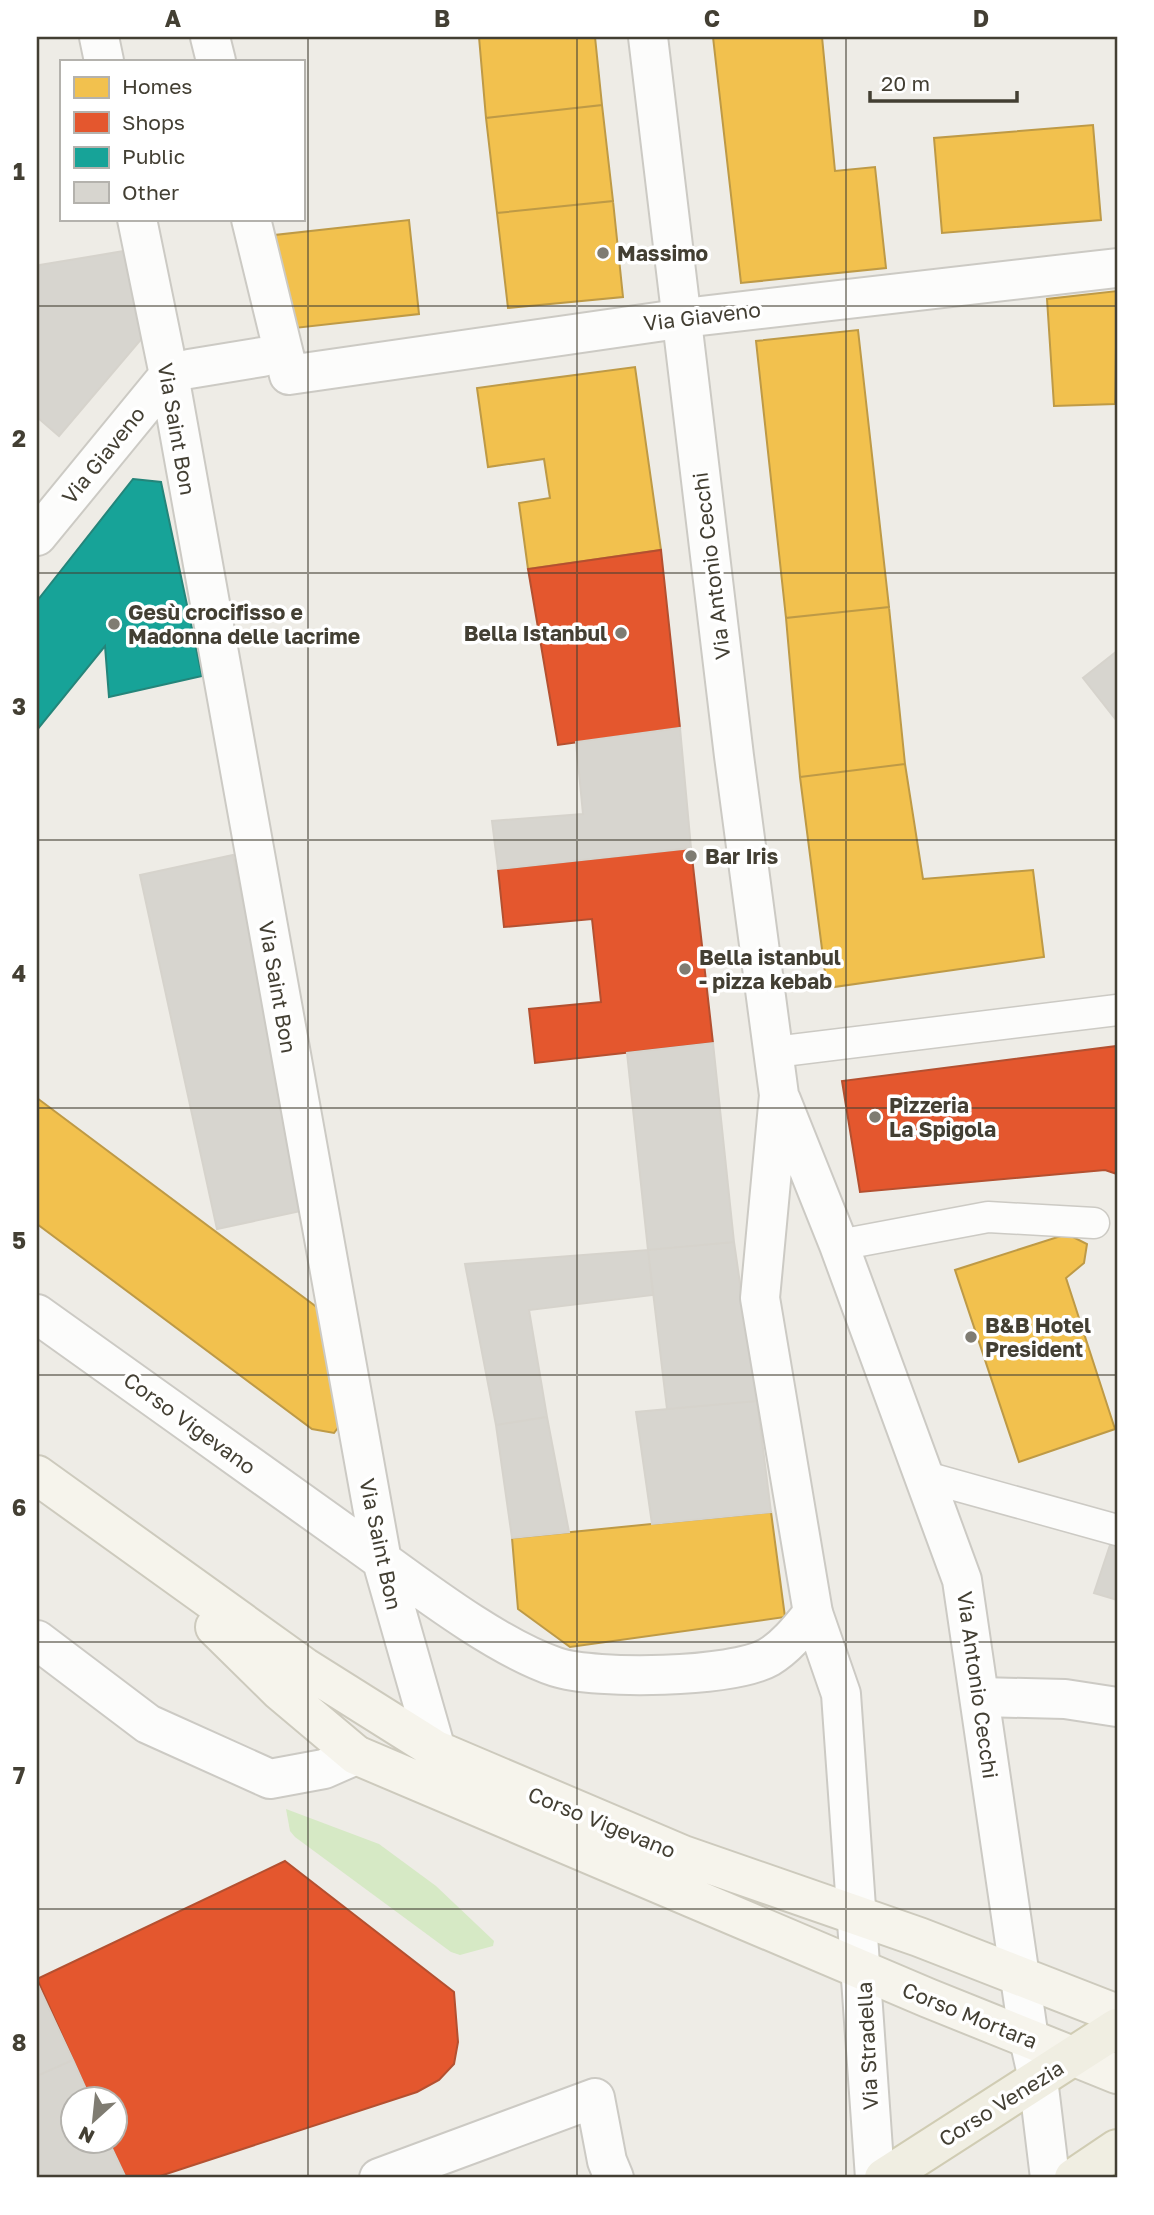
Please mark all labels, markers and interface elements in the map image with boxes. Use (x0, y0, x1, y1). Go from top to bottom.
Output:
text: A (165, 4, 182, 32)
text: B (434, 4, 450, 32)
text: C (704, 4, 720, 32)
text: D (973, 4, 989, 32)
legend (60, 60, 304, 220)
scale bar (870, 60, 1018, 104)
text: 20 m (881, 70, 930, 96)
text: Homes (122, 73, 192, 99)
text: Shops (122, 109, 185, 135)
text: Public (122, 143, 185, 169)
text: 1 (13, 157, 25, 185)
text: Other (122, 179, 179, 205)
place label: Massimo (617, 240, 708, 266)
marker: Massimo (595, 245, 611, 261)
street label: Via Giaveno (642, 296, 762, 336)
street label: Via Saint Bon (153, 361, 201, 497)
street label: Via Giaveno (56, 401, 150, 509)
text: 2 (12, 424, 26, 452)
street label: Via Antonio Cecchi (687, 471, 735, 661)
place label: Gesù crocifisso e Madonna delle lacrime (128, 599, 360, 649)
marker: Gesù crocifisso e Madonna delle lacrime (106, 616, 122, 632)
place label: Bella Istanbul (464, 620, 607, 646)
marker: Bella Istanbul (613, 625, 629, 641)
text: 3 (12, 692, 26, 720)
place label: Bar Iris (705, 843, 779, 869)
marker: Bar Iris (683, 848, 699, 864)
street label: Via Saint Bon (254, 919, 302, 1055)
place label: Bella istanbul - pizza kebab (699, 944, 841, 994)
text: 4 (12, 959, 26, 987)
marker: Bella istanbul - pizza kebab (677, 961, 693, 977)
place label: Pizzeria La Spigola (889, 1092, 996, 1142)
marker: Pizzeria La Spigola (867, 1109, 883, 1125)
text: 5 (12, 1226, 26, 1254)
place label: B&B Hotel President (985, 1312, 1091, 1362)
marker: B&B Hotel President (963, 1329, 979, 1345)
street label: Corso Vigevano (119, 1366, 261, 1480)
street label: Via Saint Bon (354, 1476, 408, 1612)
text: 6 (12, 1493, 26, 1521)
street label: Via Antonio Cecchi (952, 1590, 1004, 1780)
text: 7 (13, 1761, 25, 1789)
street label: Corso Vigevano (524, 1781, 680, 1863)
street label: Corso Mortara (899, 1976, 1041, 2054)
street label: Via Stradella (851, 1981, 883, 2111)
text: 8 (12, 2028, 26, 2056)
street label: Corso Venezia (934, 2054, 1068, 2152)
north arrow (60, 2086, 130, 2156)
text: N (74, 2122, 98, 2149)

